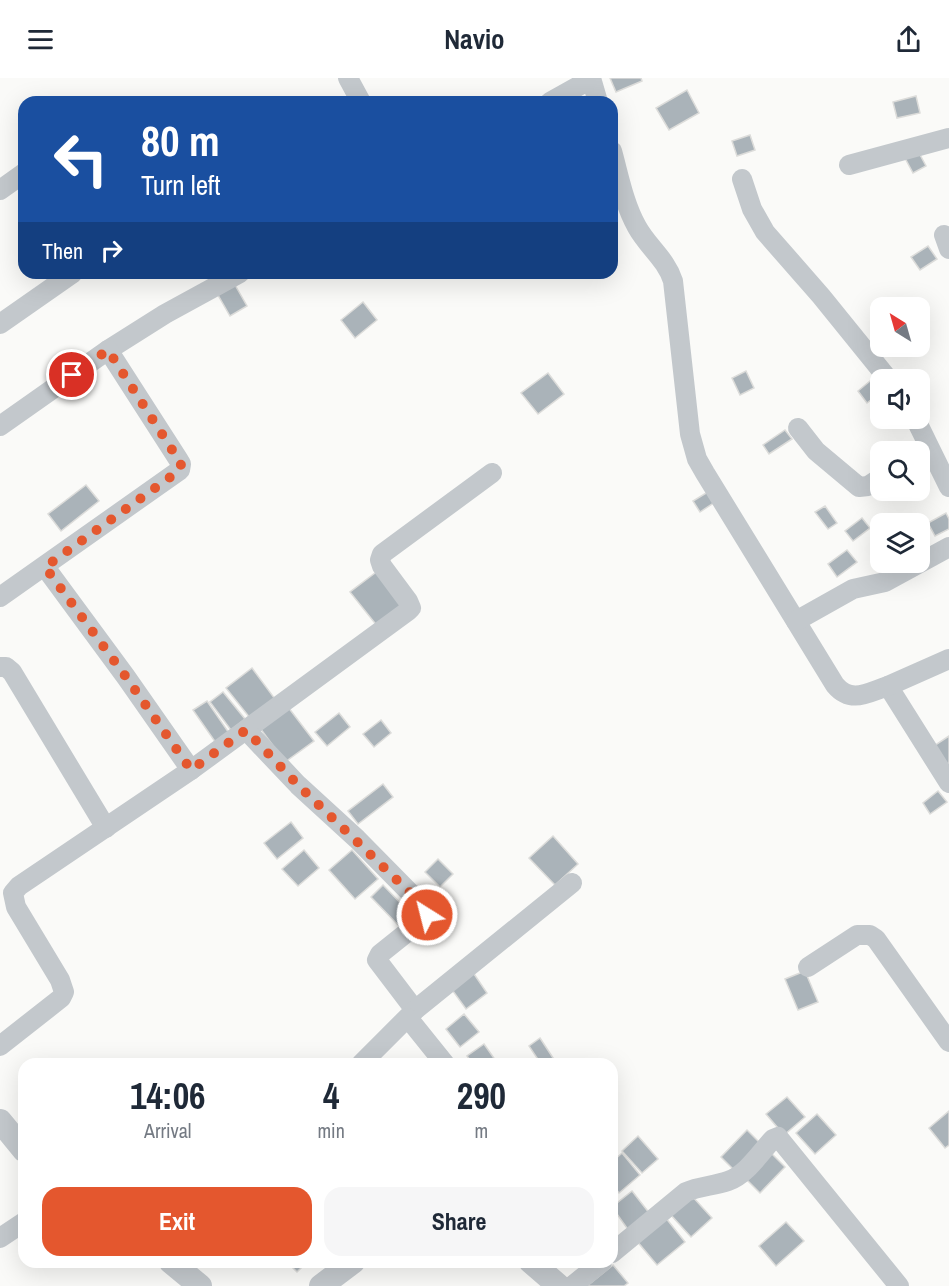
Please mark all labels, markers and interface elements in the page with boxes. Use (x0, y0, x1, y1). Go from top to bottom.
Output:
text: Navio (444, 21, 505, 57)
icon: menu (24, 23, 57, 56)
icon: share (892, 23, 925, 56)
text: 80 m (141, 113, 220, 169)
icon: left (42, 120, 120, 198)
text: Turn left (141, 167, 220, 203)
icon: right (95, 234, 128, 267)
text: Then (42, 236, 83, 266)
north arrow (870, 297, 930, 357)
map controls (870, 297, 930, 573)
pin (46, 349, 97, 400)
icon: arrive (55, 358, 88, 391)
button: sound (870, 369, 930, 429)
button: search (870, 441, 930, 501)
button: layers (870, 513, 930, 573)
position arrow (395, 883, 459, 947)
text: 14:06 (130, 1072, 205, 1120)
text: 4 (323, 1072, 339, 1120)
text: 290 (457, 1072, 506, 1120)
text: Arrival (144, 1117, 191, 1144)
text: min (317, 1117, 345, 1144)
text: m (475, 1117, 488, 1144)
button: Exit (42, 1187, 312, 1256)
button: Share (324, 1187, 594, 1256)

